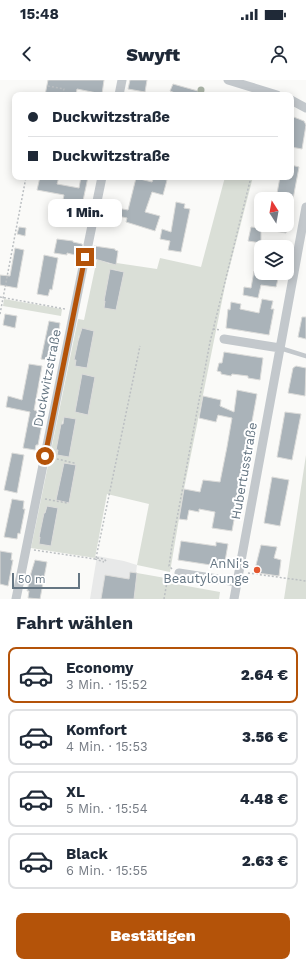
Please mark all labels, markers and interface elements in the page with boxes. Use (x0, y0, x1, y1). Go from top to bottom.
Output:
text: 15:48 (20, 5, 59, 23)
icon: back (16, 43, 38, 65)
icon: person (268, 43, 290, 65)
text: Swyft (126, 44, 180, 65)
text: Duckwitzstraße (52, 108, 170, 126)
text: Duckwitzstraße (52, 147, 170, 165)
north arrow (254, 192, 294, 232)
map controls (254, 192, 294, 280)
callout: 1 Min. (48, 199, 122, 227)
text: 1 Min. (66, 205, 104, 220)
button: layers (254, 240, 294, 280)
route end (76, 248, 94, 266)
street label: Duckwitzstraße (30, 328, 64, 428)
street label: Hubertusstraße (228, 421, 260, 521)
route start (36, 447, 54, 465)
place label: AnNi's Beautylounge (163, 556, 249, 586)
marker: AnNi's Beautylounge (252, 565, 262, 575)
scale bar (12, 571, 80, 590)
text: 50 m (18, 573, 45, 586)
text: Fahrt wählen (16, 612, 133, 633)
icon: car (18, 657, 54, 693)
text: Economy (66, 659, 133, 677)
text: 2.64 € (241, 666, 288, 684)
text: 3 Min. · 15:52 (66, 677, 147, 692)
icon: car (18, 719, 54, 755)
text: Komfort (66, 721, 127, 739)
text: 3.56 € (242, 728, 288, 746)
text: 4 Min. · 15:53 (66, 739, 148, 754)
icon: car (18, 781, 54, 817)
text: XL (66, 783, 85, 801)
text: 4.48 € (240, 790, 288, 808)
text: 5 Min. · 15:54 (66, 801, 148, 816)
icon: car (18, 843, 54, 879)
text: Black (66, 845, 108, 863)
text: 2.63 € (242, 852, 288, 870)
text: 6 Min. · 15:55 (66, 863, 148, 878)
button: Bestätigen (16, 913, 290, 959)

